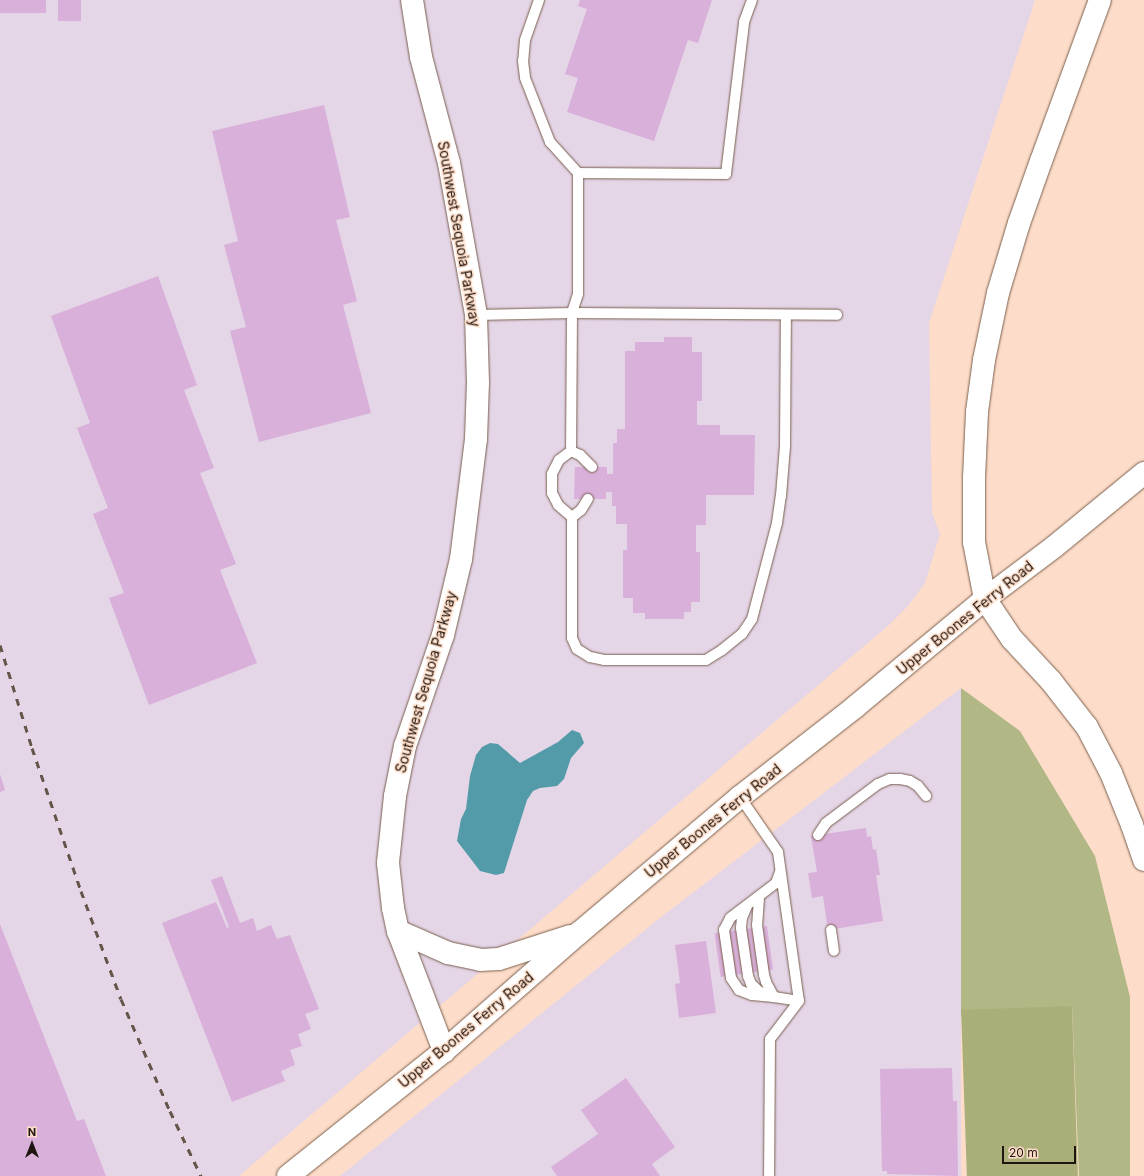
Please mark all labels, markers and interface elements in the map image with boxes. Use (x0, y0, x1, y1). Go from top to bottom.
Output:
street label: Southwest Sequoia Parkway (434, 140, 484, 328)
street label: Upper Boones Ferry Road (893, 558, 1037, 678)
street label: Southwest Sequoia Parkway (392, 589, 460, 775)
street label: Upper Boones Ferry Road (641, 761, 785, 881)
street label: Upper Boones Ferry Road (395, 969, 537, 1091)
north arrow (12, 1124, 52, 1164)
text: N (28, 1125, 36, 1139)
scale bar (1004, 1138, 1078, 1164)
text: 20 m (1009, 1145, 1038, 1160)

